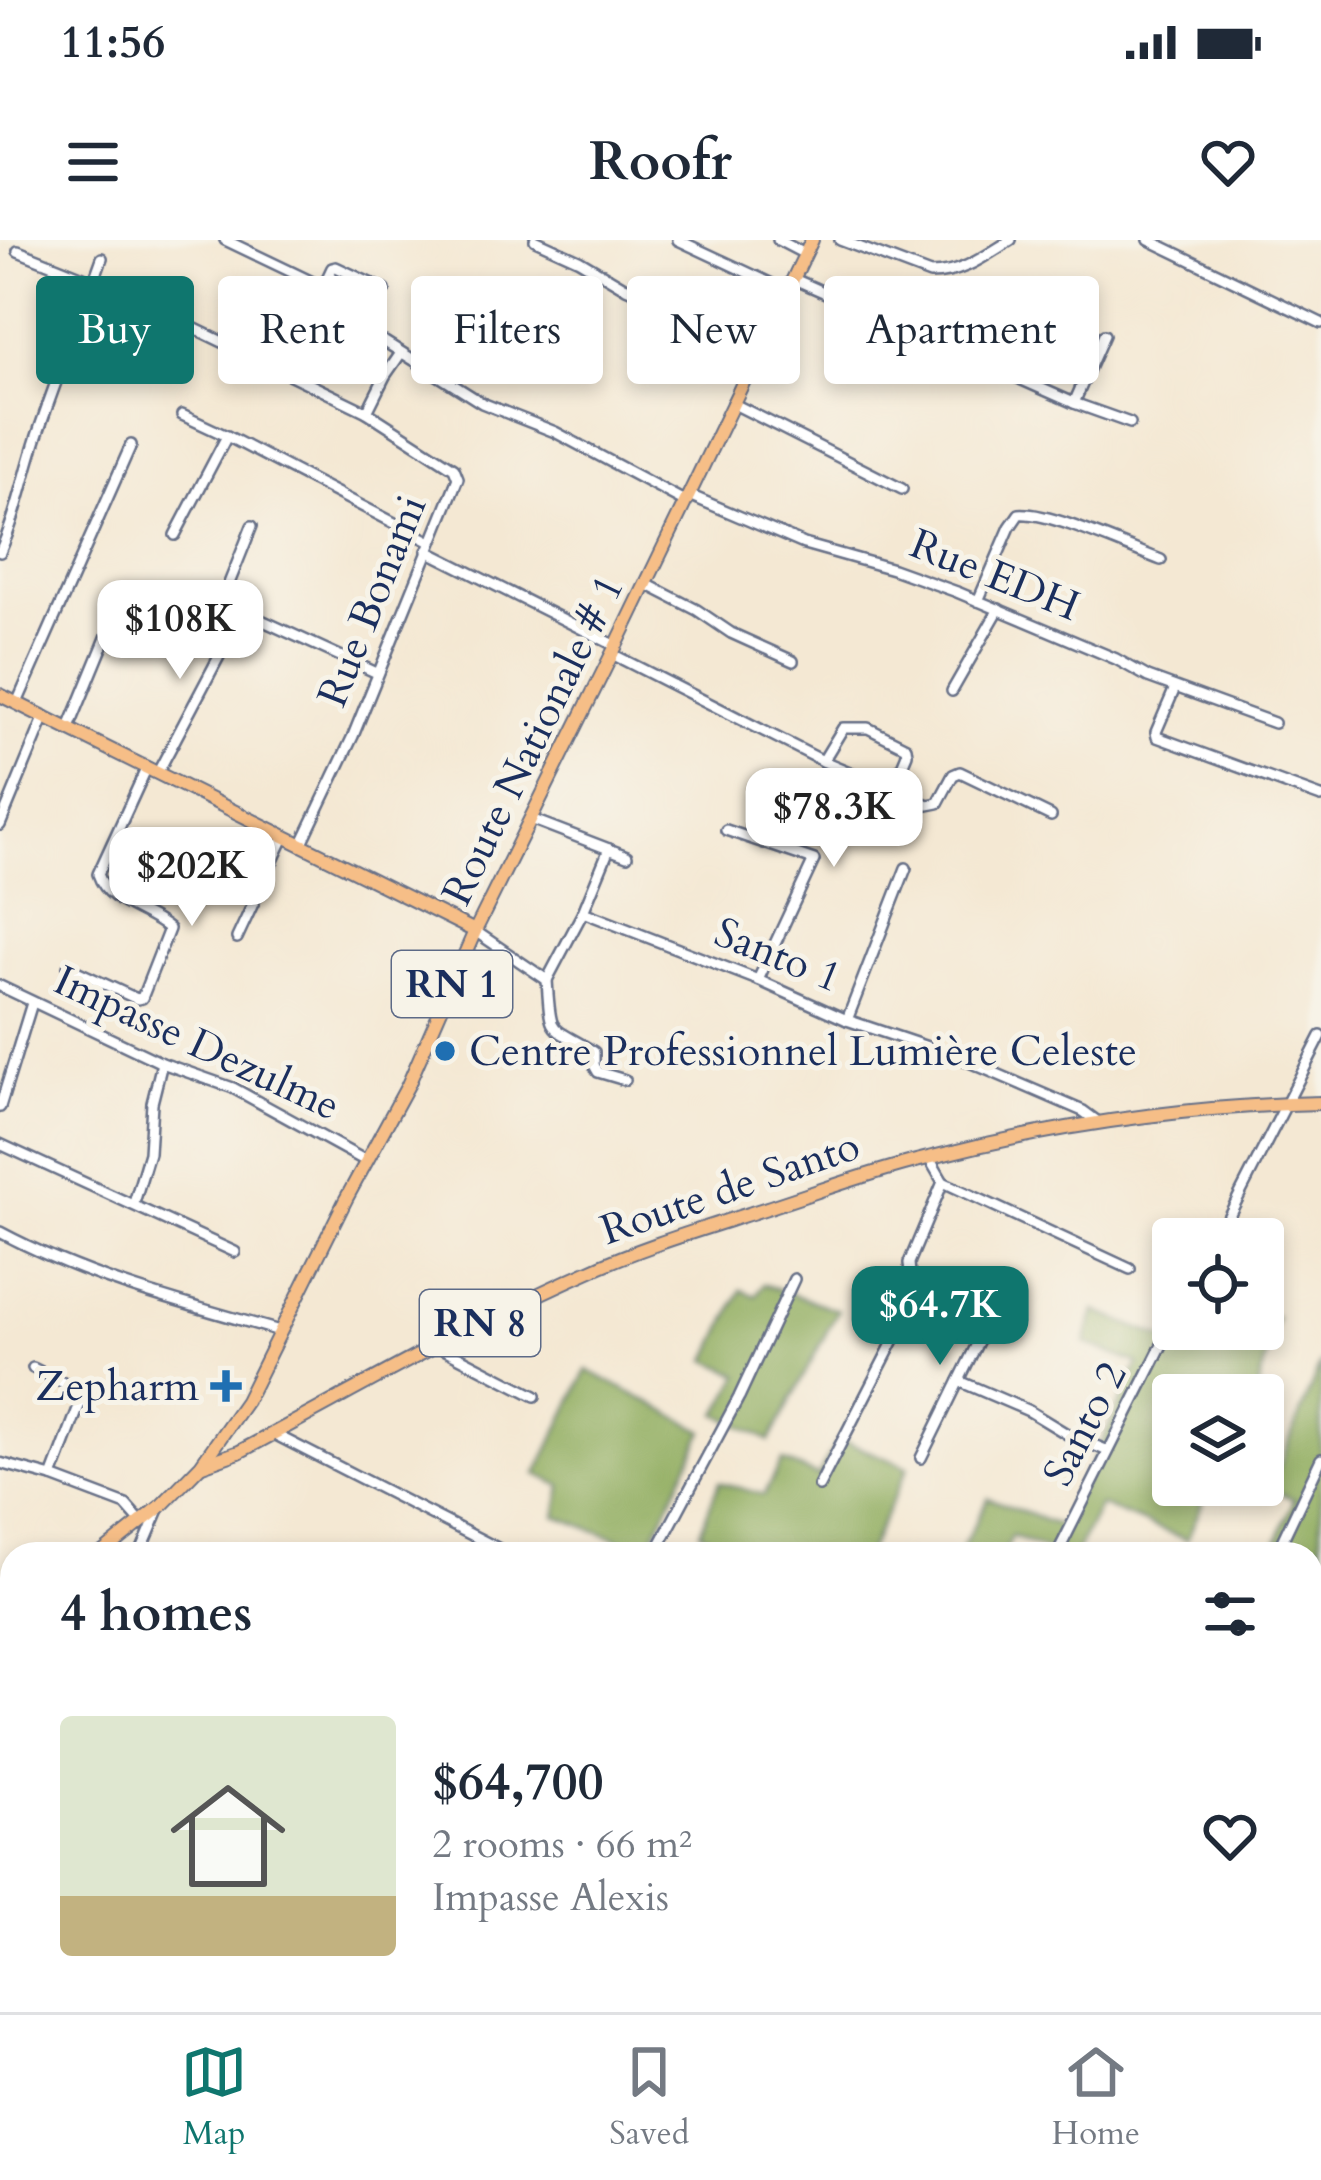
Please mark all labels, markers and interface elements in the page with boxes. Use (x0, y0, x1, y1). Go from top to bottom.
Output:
text: 11:56 (60, 12, 165, 73)
text: Roofr (589, 126, 732, 199)
icon: menu (60, 129, 126, 195)
icon: heart (1195, 129, 1261, 195)
chip: Buy (36, 276, 194, 384)
chip: Rent (218, 276, 387, 384)
chip: Filters (411, 276, 603, 384)
chip: New (627, 276, 800, 384)
chip: Apartment (824, 276, 1099, 384)
street label: Rue Bonami (304, 487, 440, 715)
street label: Rue EDH (902, 515, 1088, 635)
street label: Route Nationale # 1 (428, 566, 638, 914)
pin: $108K (96, 580, 264, 682)
text: $108K (124, 592, 236, 645)
pin: $78.3K (736, 768, 932, 870)
text: $78.3K (773, 780, 895, 833)
pin: $202K (108, 827, 276, 929)
text: $202K (136, 839, 248, 892)
street label: Santo 1 (706, 904, 850, 1006)
road number: RN 1 (392, 951, 512, 1017)
street label: Impasse Dezulme (45, 952, 349, 1134)
place label: Centre Professionnel Lumière Celeste (469, 1023, 1137, 1080)
marker: Centre Professionnel Lumière Celeste (432, 1038, 458, 1064)
street label: Route de Santo (593, 1117, 867, 1259)
map controls (1152, 1218, 1284, 1506)
button: locate (1152, 1218, 1284, 1350)
pin: $64.7K (842, 1266, 1038, 1368)
text: $64.7K (879, 1278, 1001, 1331)
road number: RN 8 (420, 1290, 540, 1356)
street label: Santo 2 (1030, 1352, 1140, 1496)
place label: Zepharm (36, 1358, 199, 1415)
marker: Zepharm (210, 1370, 242, 1402)
button: layers (1152, 1374, 1284, 1506)
text: 4 homes (60, 1579, 252, 1649)
icon: filters (1197, 1581, 1263, 1647)
text: $64,700 (432, 1748, 604, 1818)
icon: home (156, 1764, 300, 1908)
icon: heart (1197, 1803, 1263, 1869)
text: 2 rooms · 66 m² (432, 1818, 692, 1871)
text: Impasse Alexis (432, 1871, 669, 1924)
tab: Map (181, 2039, 247, 2156)
tab: Saved (609, 2039, 689, 2156)
tab: Home (1052, 2039, 1140, 2156)

